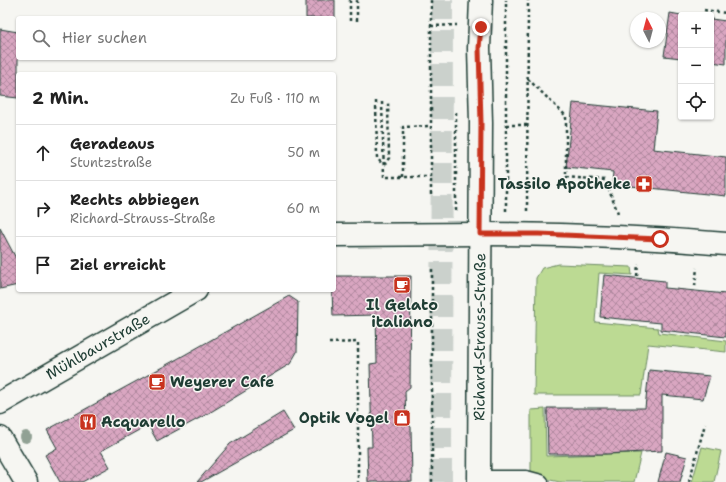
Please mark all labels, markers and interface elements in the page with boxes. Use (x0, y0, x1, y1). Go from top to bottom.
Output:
north arrow (630, 12, 666, 48)
map controls (678, 12, 714, 120)
button: + (678, 12, 714, 48)
search box (16, 16, 336, 60)
route end (472, 18, 490, 36)
icon: search (30, 27, 52, 49)
text: Hier suchen (62, 28, 147, 48)
button: − (678, 48, 714, 84)
button: locate (678, 84, 714, 120)
text: 2 Min. (32, 87, 89, 109)
text: Zu Fuß · 110 m (230, 90, 320, 107)
text: Geradeaus (70, 134, 155, 154)
icon: ahead (32, 142, 54, 164)
text: 50 m (287, 144, 320, 161)
text: Stuntzstraße (70, 154, 152, 171)
place label: Tassilo Apotheke (498, 174, 631, 194)
pharmacy icon: Tassilo Apotheke (634, 174, 654, 194)
text: Rechts abbiegen (70, 190, 199, 210)
icon: right (32, 198, 54, 220)
text: 60 m (287, 200, 320, 217)
text: Richard-Strauss-Straße (70, 210, 216, 227)
route start (651, 230, 669, 248)
street label: Richard-Strauss-Straße (469, 253, 490, 421)
icon: arrive (32, 254, 54, 276)
text: Ziel erreicht (70, 255, 166, 275)
cafe icon: Il Gelato italiano (392, 275, 412, 295)
place label: Il Gelato italiano (366, 295, 438, 332)
street label: Mühlbaurstraße (42, 309, 154, 384)
cafe icon: Weyerer Cafe (147, 372, 167, 392)
place label: Weyerer Cafe (170, 372, 274, 392)
place label: Optik Vogel (299, 408, 389, 428)
shop icon: Optik Vogel (392, 408, 412, 428)
restaurant icon: Acquarello (78, 412, 98, 432)
place label: Acquarello (101, 412, 186, 432)

